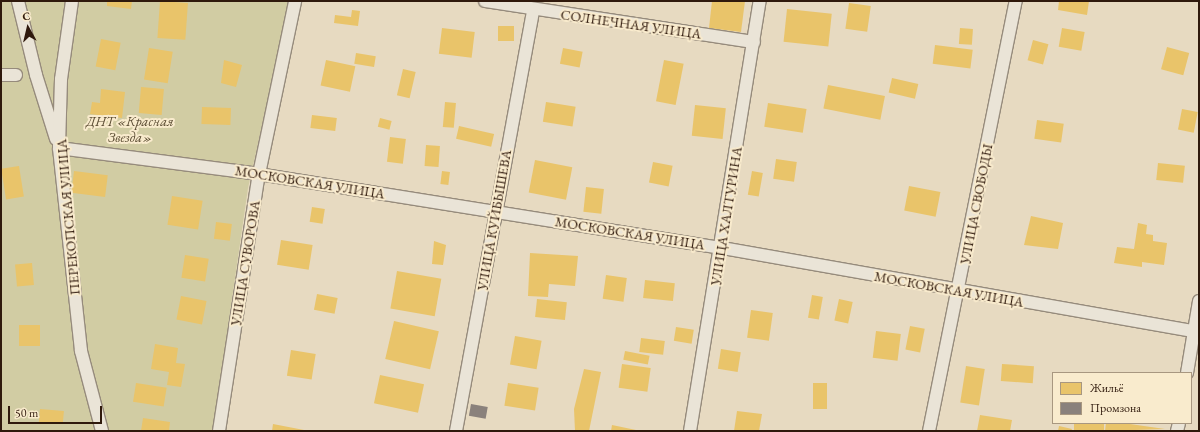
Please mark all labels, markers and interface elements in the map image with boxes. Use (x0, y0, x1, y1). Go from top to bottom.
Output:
street label: СОЛНЕЧНАЯ УЛИЦА (560, 6, 702, 42)
north arrow (8, 8, 48, 48)
text: С (21, 9, 31, 24)
park label: ДНТ «Красная Звезда» (86, 113, 174, 146)
street label: ПЕРЕКОПСКАЯ УЛИЦА (53, 138, 83, 296)
street label: УЛИЦА СВОБОДЫ (956, 142, 996, 266)
street label: УЛИЦА ХАЛТУРИНА (707, 145, 745, 287)
street label: УЛИЦА КУЙБЫШЕВА (473, 148, 515, 292)
street label: МОСКОВСКАЯ УЛИЦА (234, 162, 386, 202)
street label: УЛИЦА СУВОРОВА (227, 199, 263, 327)
street label: МОСКОВСКАЯ УЛИЦА (554, 213, 706, 253)
street label: МОСКОВСКАЯ УЛИЦА (873, 268, 1025, 310)
legend (1052, 372, 1192, 424)
text: Жильё (1090, 380, 1123, 396)
scale bar (10, 398, 104, 424)
text: Промзона (1090, 400, 1141, 416)
text: 50 m (15, 405, 38, 421)

